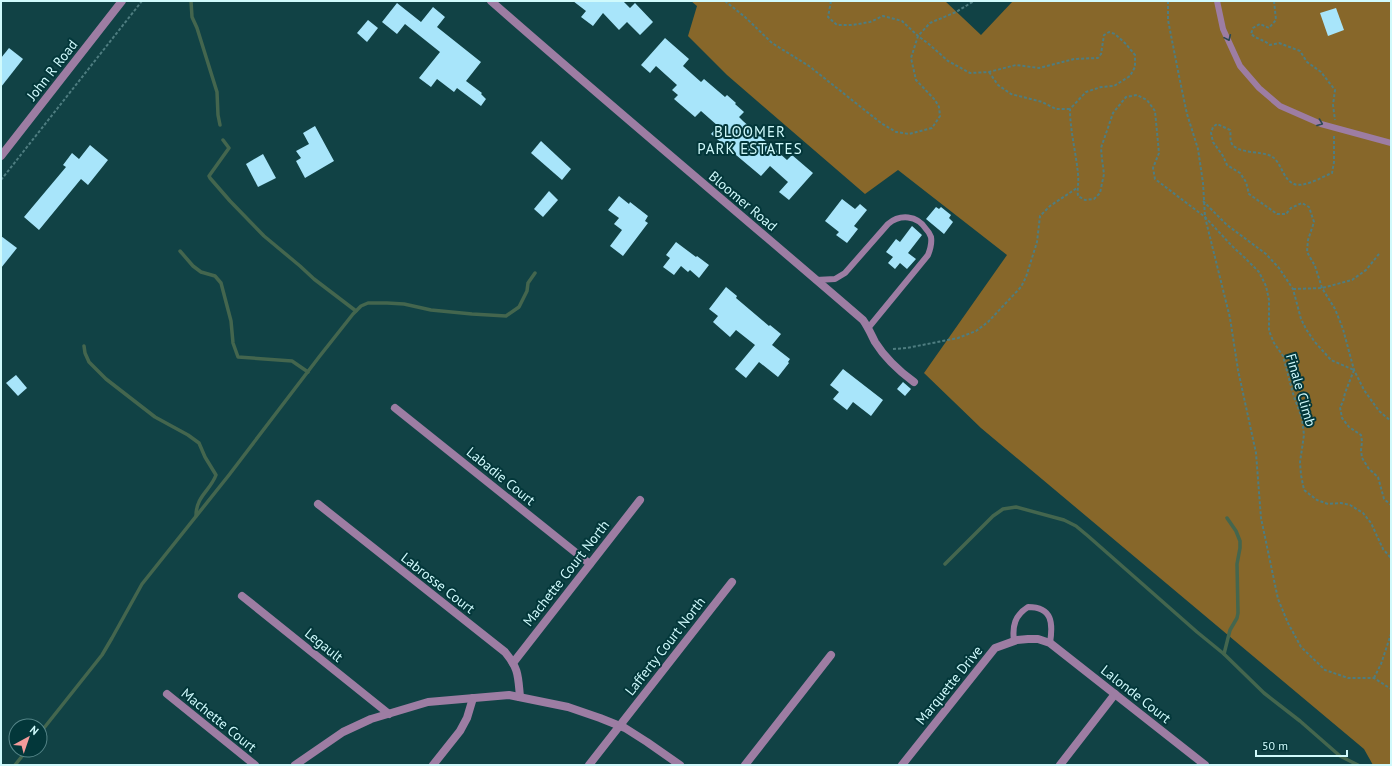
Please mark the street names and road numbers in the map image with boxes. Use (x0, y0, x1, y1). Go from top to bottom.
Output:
street label: John R Road (22, 36, 81, 105)
street label: Bloomer Road (705, 167, 781, 235)
street label: Finale Climb (1282, 351, 1320, 429)
street label: Labadie Court (463, 443, 539, 509)
street label: Machette Court North (519, 516, 613, 630)
street label: Labrosse Court (397, 549, 479, 618)
street label: Lafferty Court North (621, 593, 709, 699)
street label: Legault (301, 624, 347, 666)
street label: Marquette Drive (912, 642, 986, 728)
street label: Lalonde Court (1097, 661, 1175, 727)
street label: Machette Court (178, 684, 261, 756)

